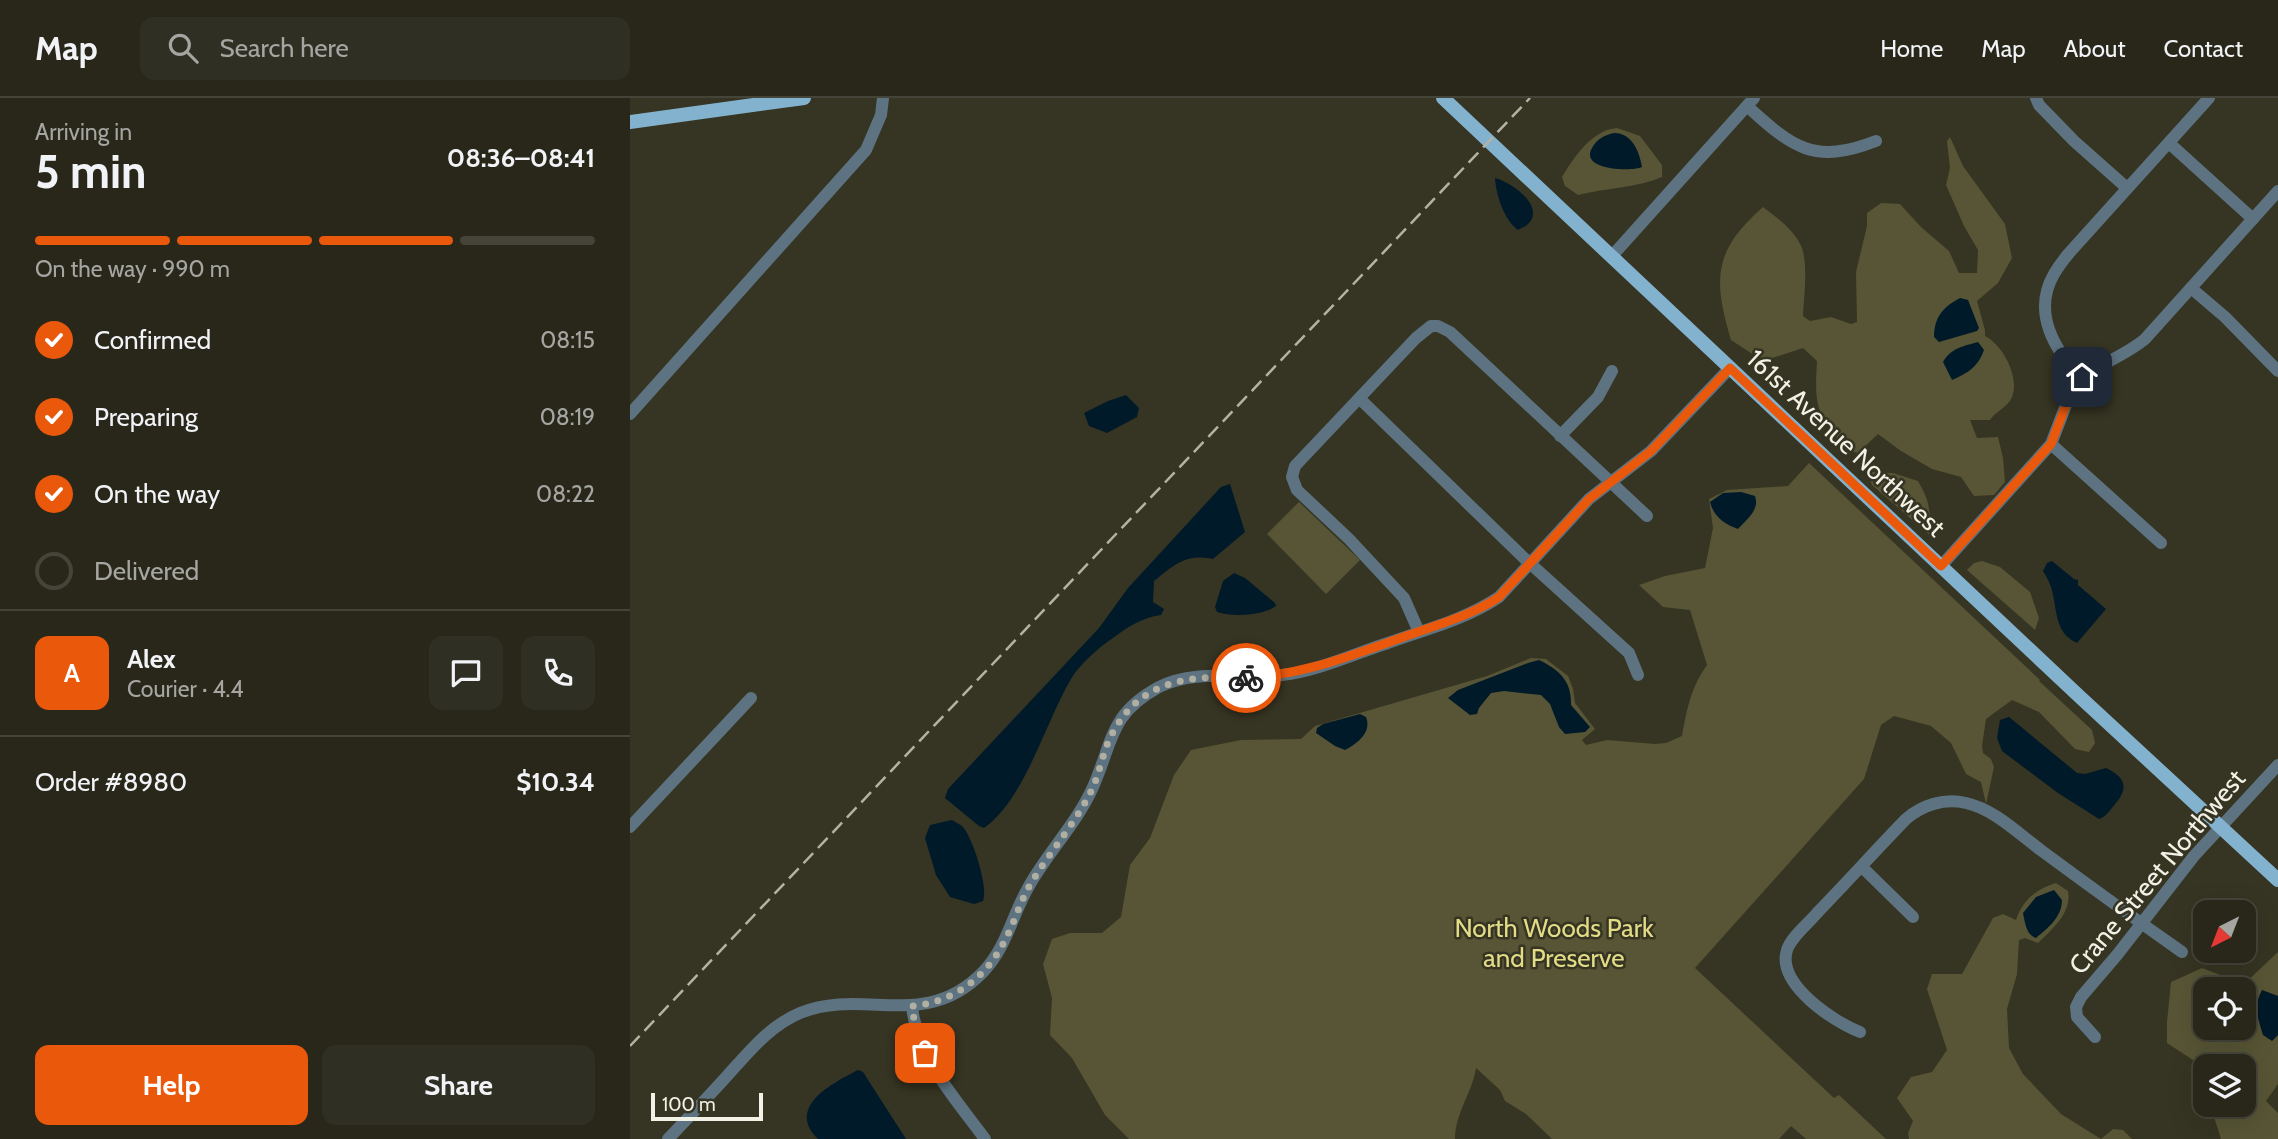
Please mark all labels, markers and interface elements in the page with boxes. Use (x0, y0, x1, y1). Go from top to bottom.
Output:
search box (140, 17, 630, 80)
text: Map (35, 28, 98, 68)
icon: search (164, 29, 202, 67)
text: Search here (220, 32, 349, 64)
text: Home (1880, 34, 1943, 63)
text: Map (1981, 34, 2026, 63)
text: About (2064, 34, 2126, 63)
text: Contact (2164, 34, 2243, 63)
text: Arriving in (35, 118, 132, 146)
text: 08:36–08:41 (447, 142, 595, 174)
text: 5 min (35, 144, 146, 200)
text: On the way · 990 m (35, 255, 230, 283)
icon: check (35, 321, 73, 359)
text: Confirmed (94, 324, 211, 356)
text: 08:15 (540, 326, 595, 354)
street label: 161st Avenue Northwest (1740, 343, 1952, 543)
pin (2052, 347, 2112, 407)
icon: home (2063, 358, 2101, 396)
icon: check (35, 398, 73, 436)
text: Preparing (94, 401, 198, 433)
text: 08:19 (540, 403, 595, 431)
icon: check (35, 475, 73, 513)
text: On the way (94, 478, 220, 510)
text: 08:22 (536, 480, 595, 508)
text: Delivered (94, 555, 199, 587)
button: chat (429, 636, 503, 710)
button: phone (521, 636, 595, 710)
text: Alex (127, 643, 176, 675)
courier (1211, 643, 1281, 713)
text: A (64, 657, 80, 689)
icon: bike (1227, 659, 1265, 697)
text: Courier · 4.4 (127, 675, 244, 703)
street label: Crane Street Northwest (2062, 763, 2252, 981)
text: Order #8980 (35, 766, 187, 798)
text: $10.34 (516, 766, 595, 798)
north arrow (2193, 900, 2256, 962)
map controls (2193, 900, 2256, 1117)
park label: North Woods Park and Preserve (1454, 912, 1654, 974)
button: locate (2193, 977, 2256, 1040)
pin (895, 1023, 955, 1083)
icon: bag (906, 1034, 944, 1072)
button: Help (35, 1045, 308, 1125)
button: Share (322, 1045, 595, 1125)
button: layers (2193, 1054, 2256, 1117)
scale bar (651, 1090, 763, 1122)
text: 100 m (662, 1093, 716, 1116)

